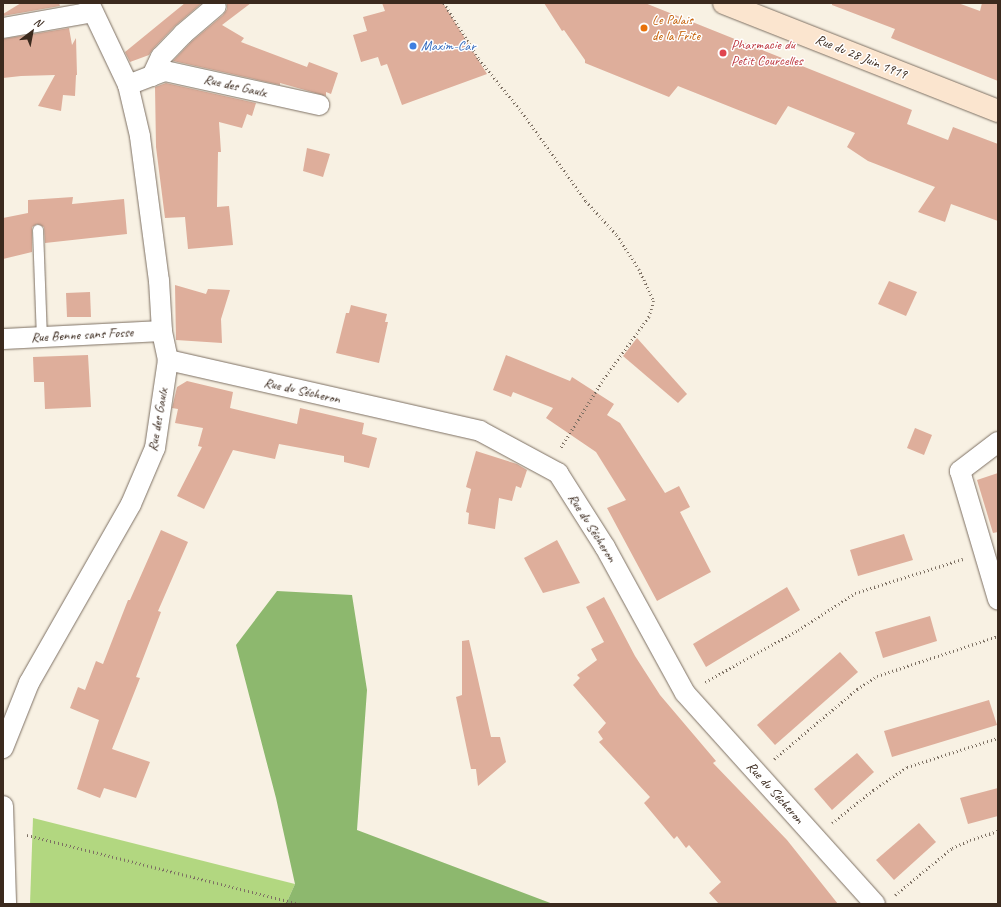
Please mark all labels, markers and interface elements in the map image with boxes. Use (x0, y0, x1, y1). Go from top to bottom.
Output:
north arrow (12, 12, 52, 52)
place label: Le Palais de la Frite (652, 12, 700, 44)
text: N (32, 14, 45, 30)
marker: Le Palais de la Frite (639, 23, 649, 33)
street label: Rue du 28 Juin 1919 (813, 31, 909, 83)
place label: Pharmacie du Petit Courcelles (731, 37, 802, 70)
place label: Maxim-Car (421, 38, 476, 54)
marker: Maxim-Car (408, 41, 418, 51)
marker: Pharmacie du Petit Courcelles (718, 48, 728, 58)
street label: Rue des Gaulx (202, 71, 268, 101)
street label: Rue Benne sans Fosse (30, 324, 134, 346)
street label: Rue du Sécheron (262, 374, 342, 408)
street label: Rue des Gaulx (144, 387, 172, 453)
street label: Rue du Sécheron (564, 491, 620, 565)
street label: Rue du Sécheron (743, 759, 807, 827)

